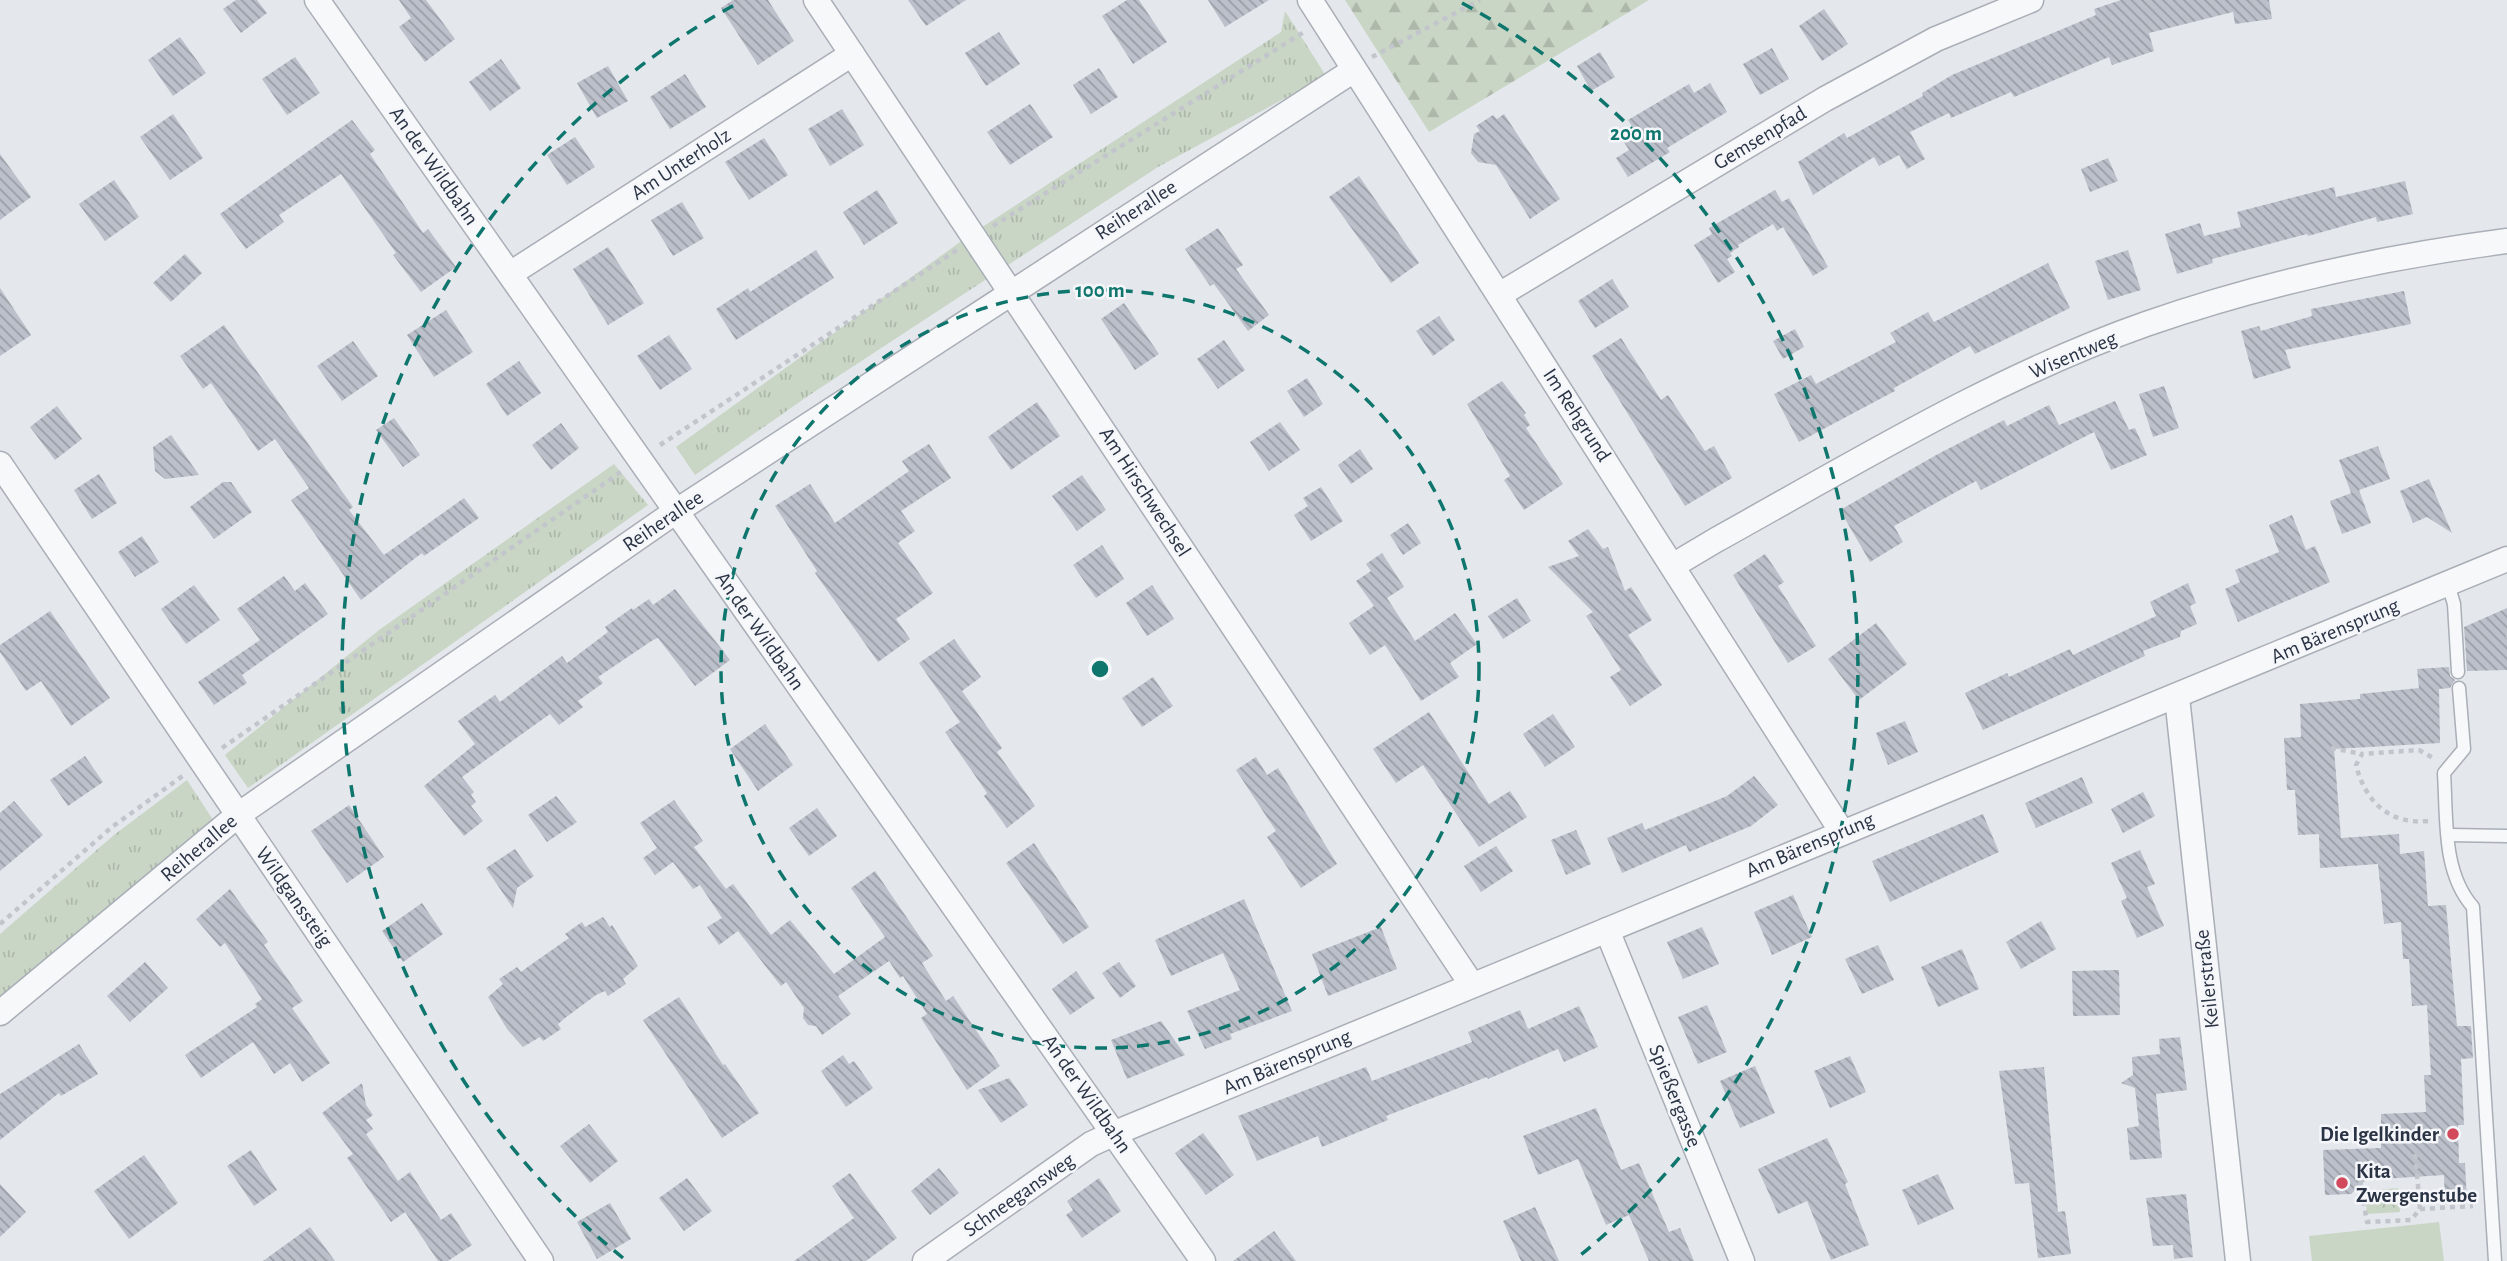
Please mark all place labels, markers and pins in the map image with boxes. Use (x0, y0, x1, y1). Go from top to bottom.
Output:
centre of rings (1088, 657, 1112, 681)
place label: Die Igelkinder (2320, 1124, 2440, 1145)
marker: Die Igelkinder (2445, 1126, 2461, 1142)
place label: Kita Zwergenstube (2356, 1161, 2477, 1206)
marker: Kita Zwergenstube (2334, 1175, 2350, 1191)

